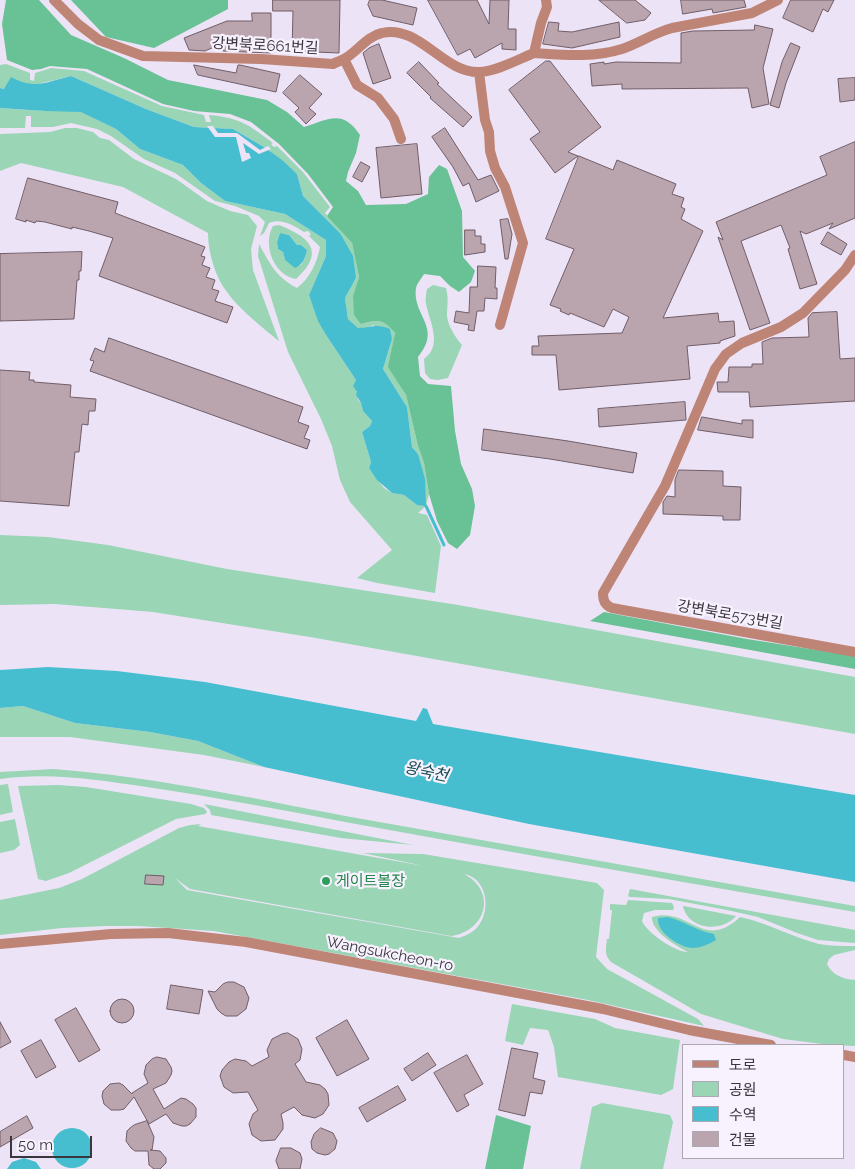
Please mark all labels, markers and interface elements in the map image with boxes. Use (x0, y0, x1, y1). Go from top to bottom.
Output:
street label: 강변북로661번길 (211, 34, 319, 58)
street label: 강변북로573번길 (676, 597, 784, 633)
water label: 왕숙천 (402, 758, 450, 786)
place label: 게이트볼장 (336, 872, 405, 890)
marker: 게이트볼장 (320, 875, 332, 887)
street label: Wangsukcheon-ro (325, 933, 455, 975)
legend (682, 1044, 845, 1159)
text: 도로 (729, 1056, 757, 1074)
text: 공원 (729, 1081, 757, 1099)
text: 수역 (729, 1106, 757, 1124)
scale bar (12, 1126, 95, 1158)
text: 건물 (729, 1131, 757, 1149)
text: 50 m (18, 1136, 53, 1154)

